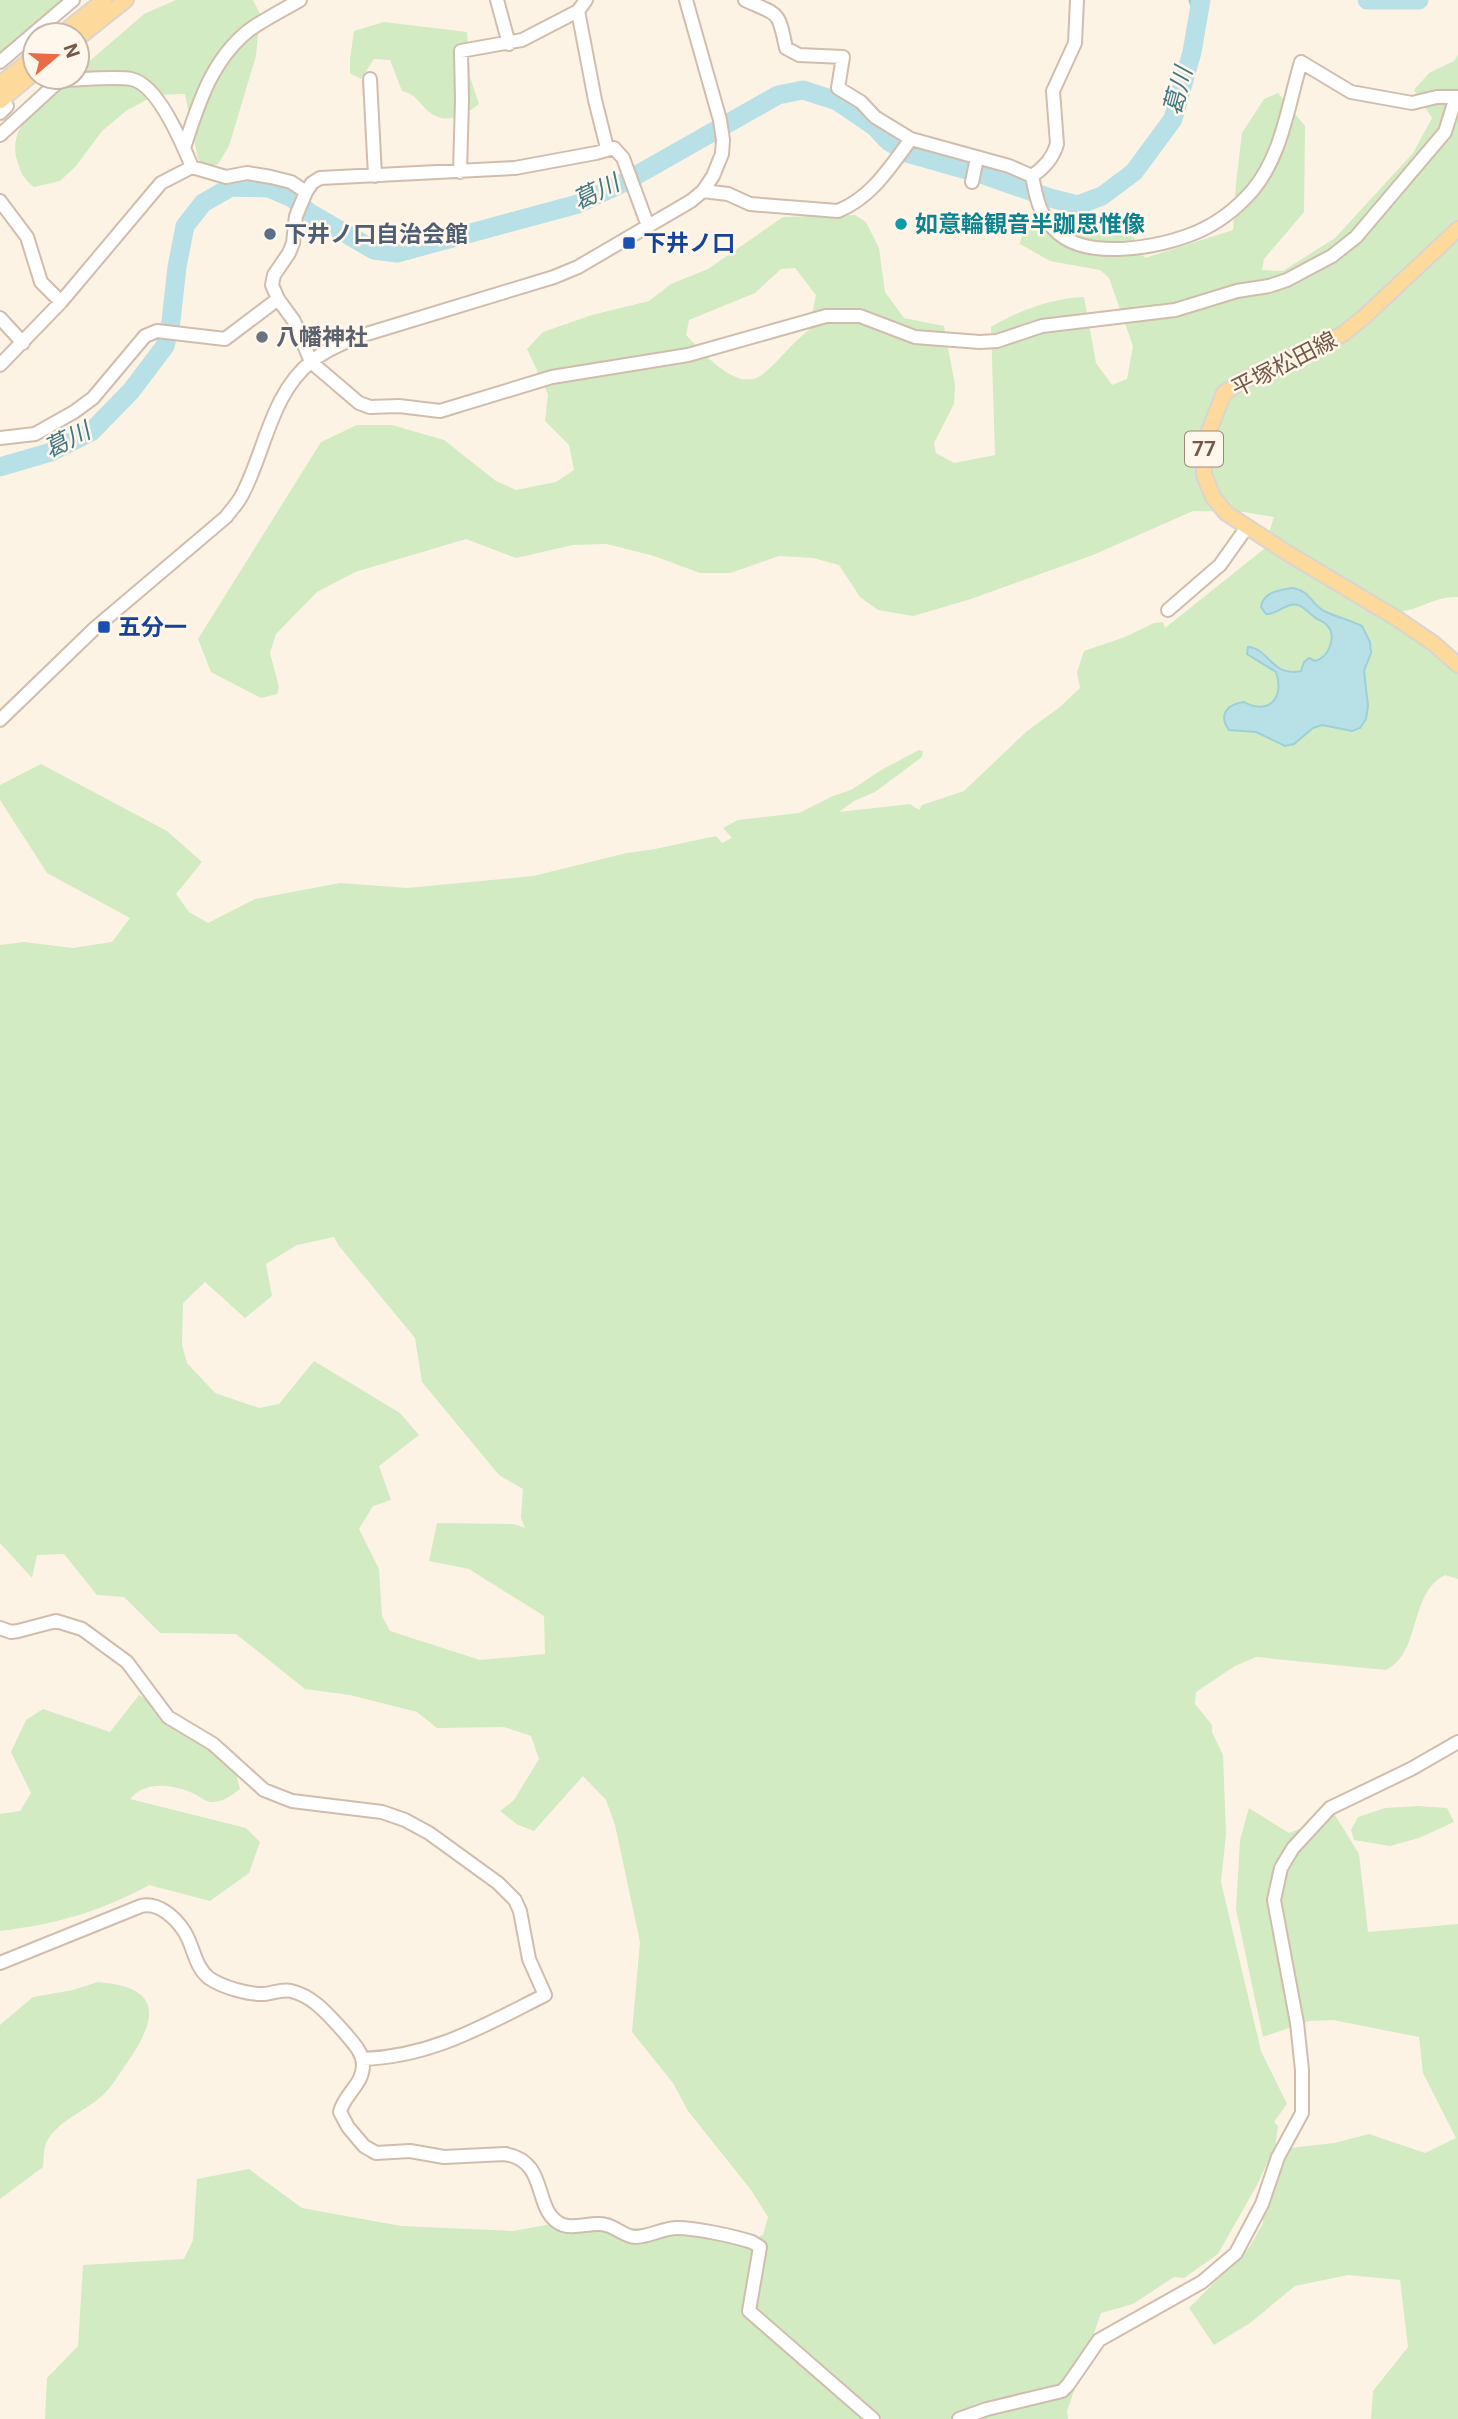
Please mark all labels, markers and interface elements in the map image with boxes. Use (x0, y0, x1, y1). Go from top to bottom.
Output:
north arrow (21, 21, 91, 91)
text: N (59, 41, 85, 61)
water label: 葛川 (1158, 61, 1199, 118)
water label: 葛川 (568, 168, 626, 215)
place label: 如意輪観音半跏思惟像 (915, 211, 1145, 238)
marker: 如意輪観音半跏思惟像 (893, 216, 909, 232)
place label: 下井ノ口自治会館 (284, 221, 468, 248)
marker: 下井ノ口自治会館 (262, 226, 278, 242)
place label: 下井ノ口 (643, 230, 735, 257)
marker: 下井ノ口 (621, 235, 637, 251)
place label: 八幡神社 (276, 324, 368, 351)
street label: 平塚松田線 (1227, 326, 1342, 403)
marker: 八幡神社 (254, 329, 270, 345)
water label: 葛川 (39, 415, 97, 463)
road number: 77 (1185, 432, 1223, 466)
place label: 五分一 (118, 614, 187, 641)
marker: 五分一 (96, 619, 112, 635)

